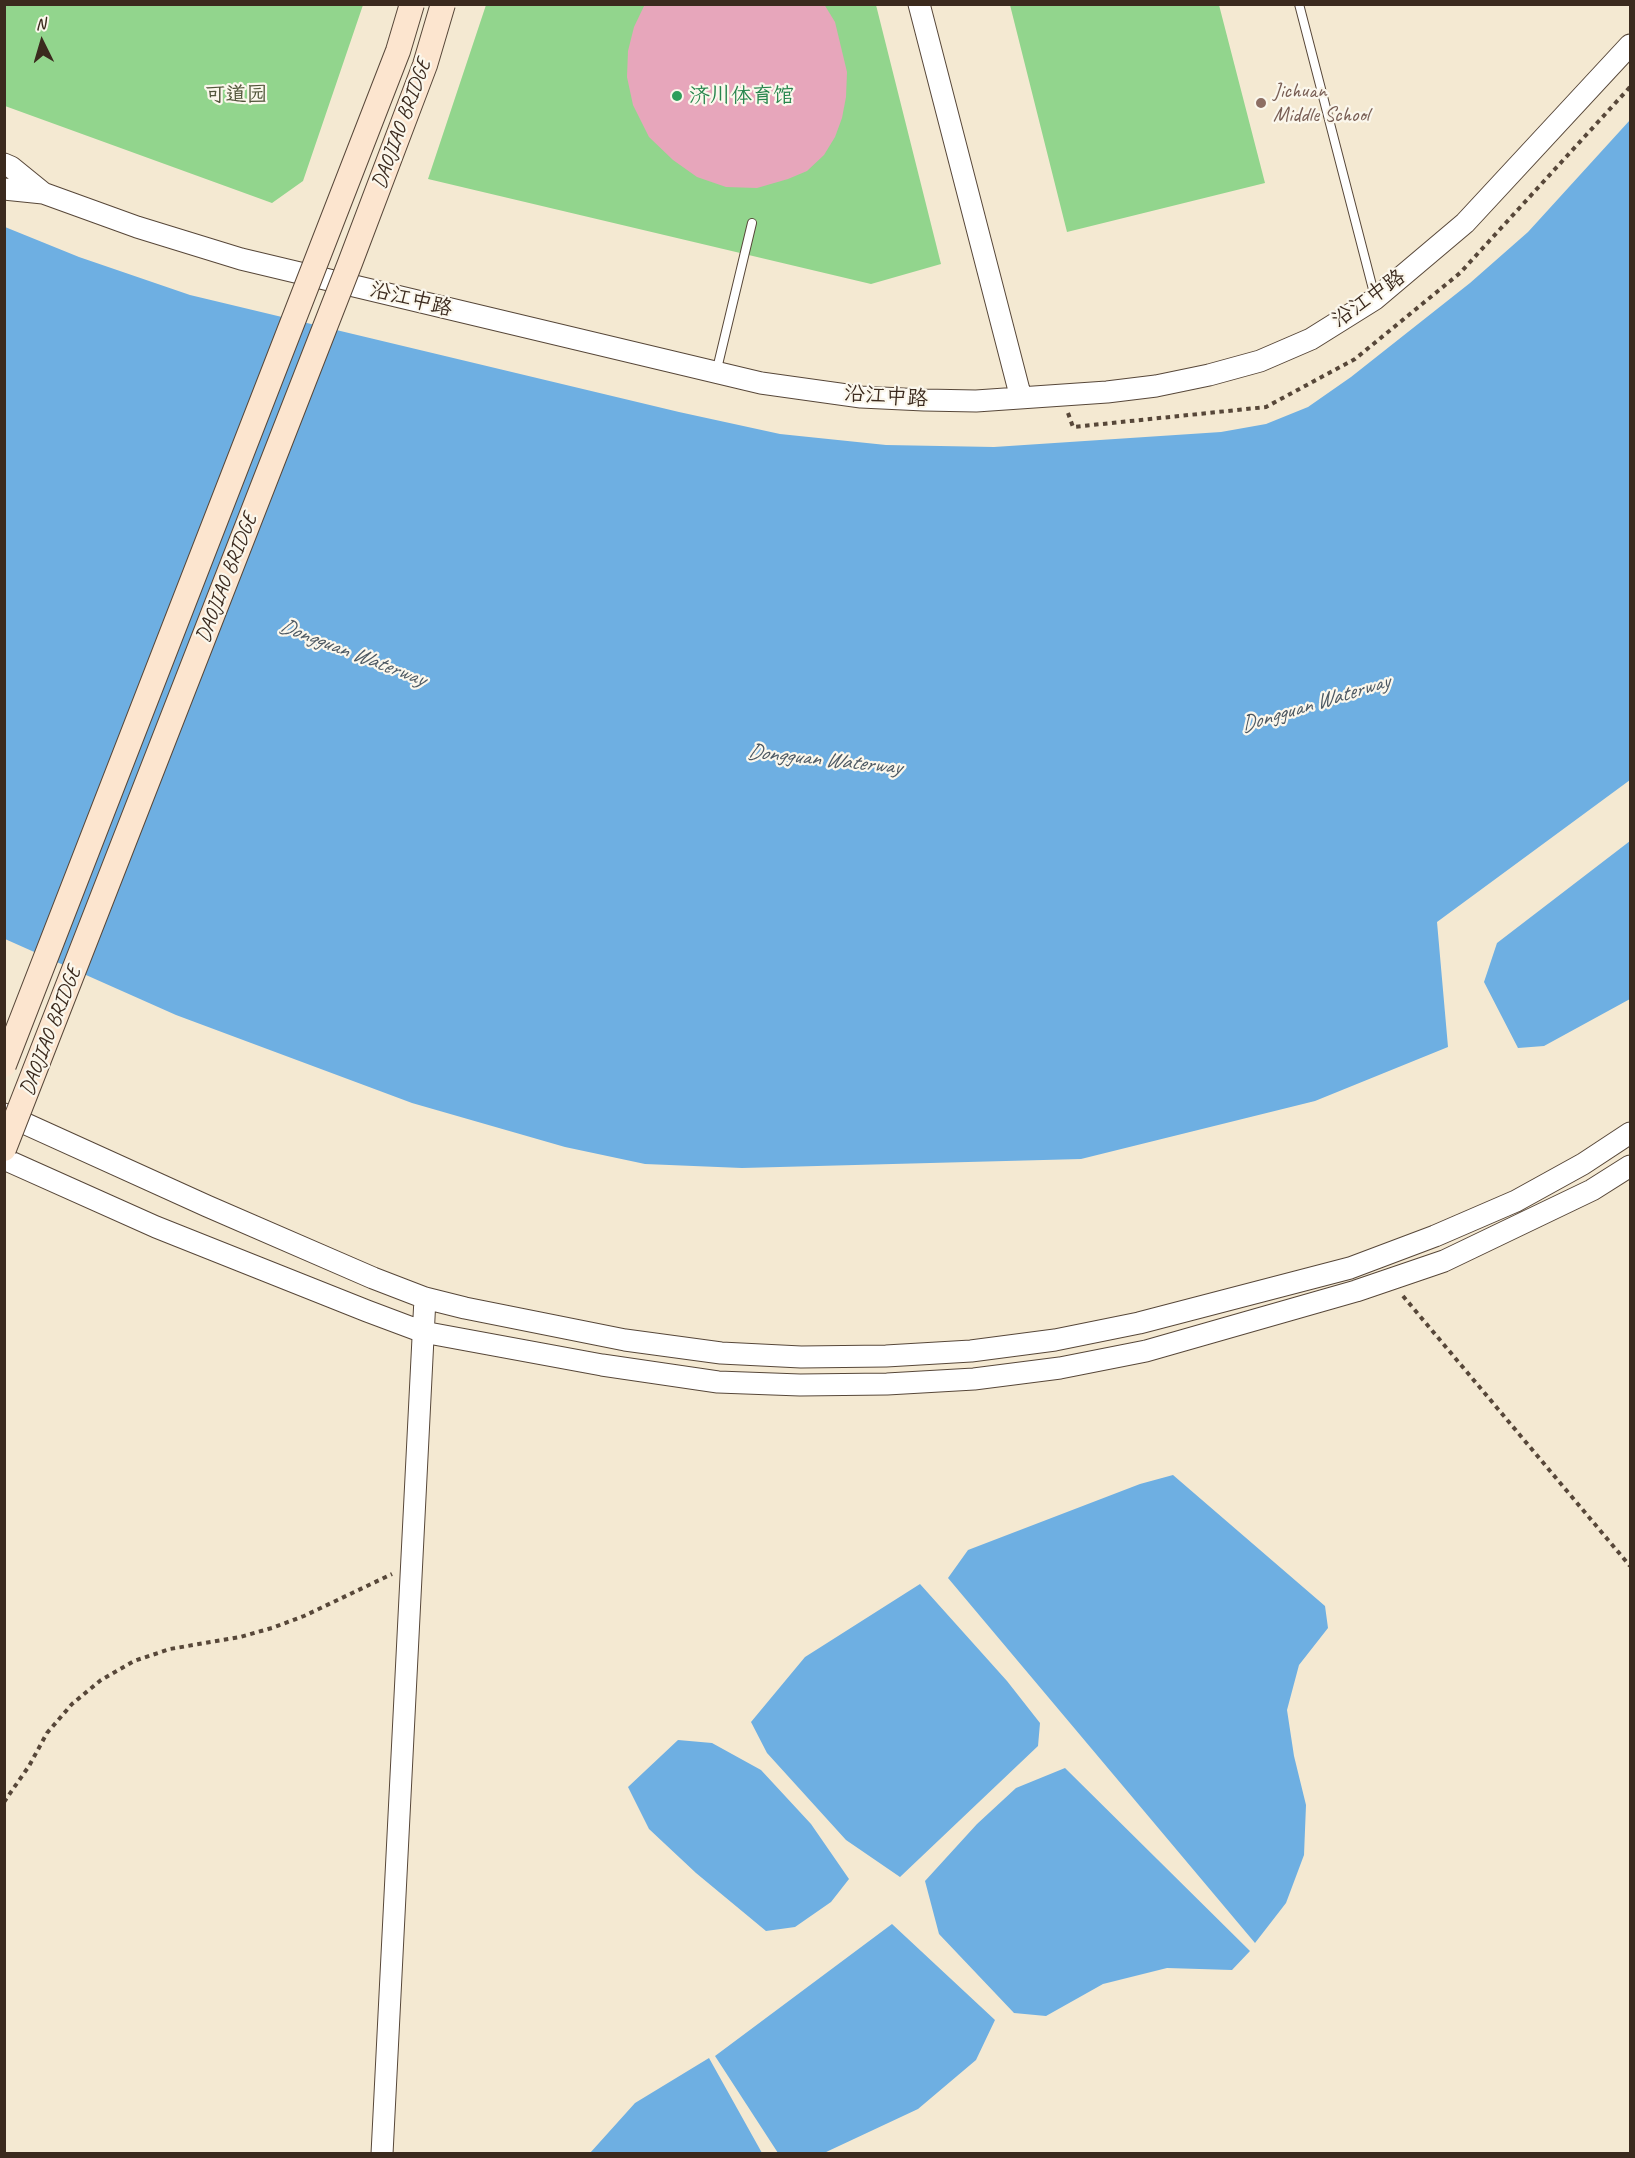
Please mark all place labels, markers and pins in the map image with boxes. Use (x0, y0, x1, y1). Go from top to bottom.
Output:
place label: Jichuan Middle School (1273, 78, 1369, 128)
place label: 济川体育馆 (689, 83, 794, 109)
marker: 济川体育馆 (670, 89, 684, 103)
marker: Jichuan Middle School (1254, 96, 1268, 110)

